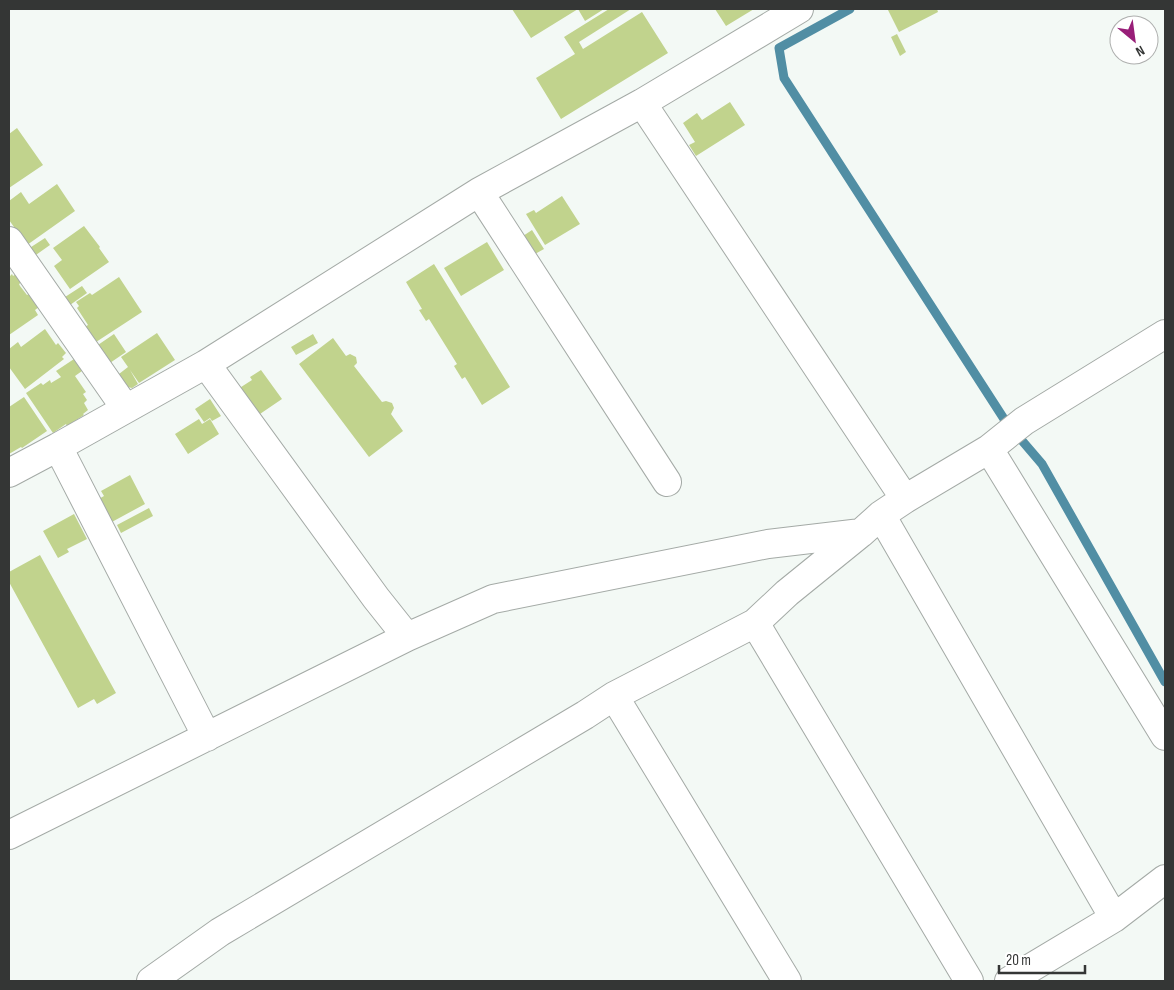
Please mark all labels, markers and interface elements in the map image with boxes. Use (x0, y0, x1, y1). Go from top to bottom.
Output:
north arrow (1109, 15, 1159, 65)
text: N (1133, 42, 1147, 60)
scale bar (999, 942, 1085, 974)
text: 20 m (1006, 951, 1031, 970)

